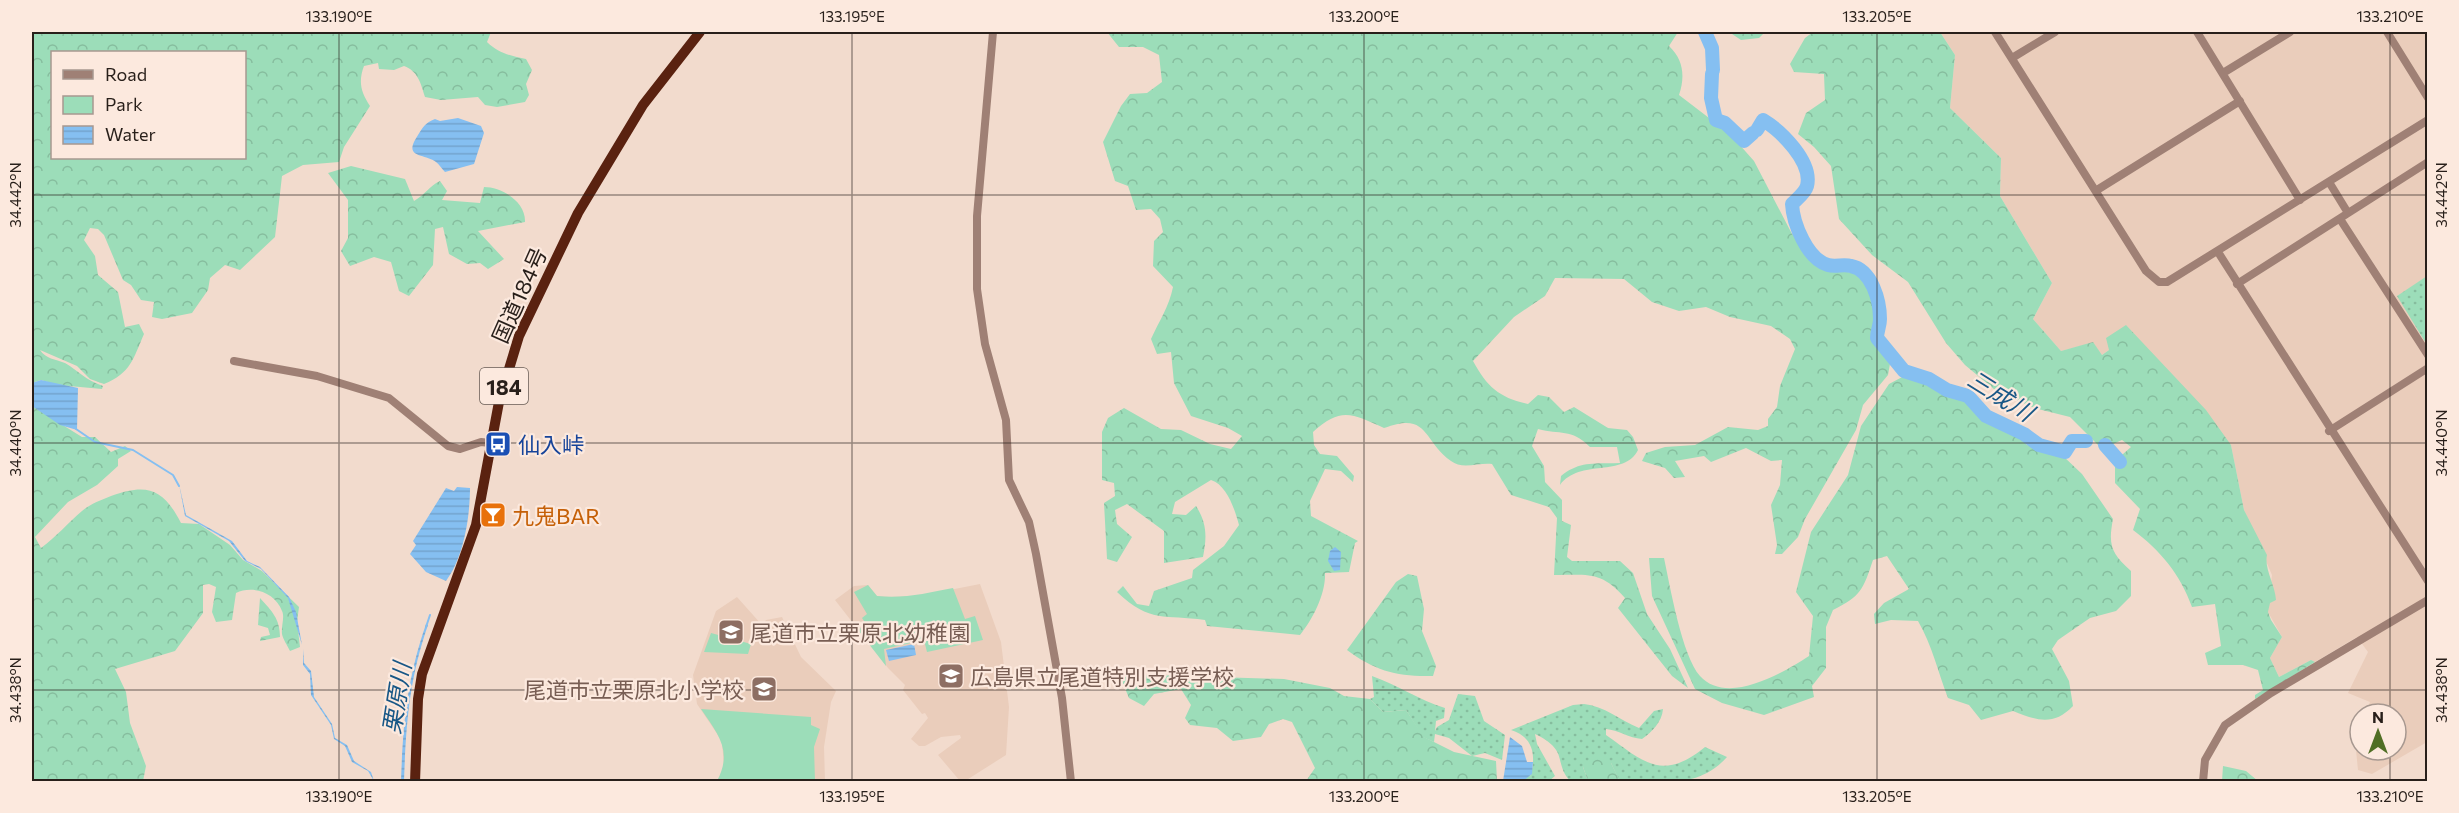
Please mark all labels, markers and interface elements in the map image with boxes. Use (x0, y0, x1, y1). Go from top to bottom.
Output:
text: 133.190°E (306, 7, 373, 25)
text: 133.195°E (819, 7, 885, 25)
text: 133.200°E (1329, 7, 1399, 25)
text: 133.205°E (1842, 7, 1912, 25)
text: 133.210°E (2356, 7, 2424, 25)
legend (51, 51, 246, 159)
text: Road (105, 63, 147, 85)
text: Park (105, 93, 143, 115)
text: Water (105, 123, 156, 145)
text: 34.442°N (6, 162, 24, 228)
text: 34.442°N (2432, 162, 2450, 228)
street label: 国道184号 (486, 243, 552, 347)
water label: 三成川 (1963, 364, 2042, 428)
road number: 184 (480, 368, 528, 404)
text: 34.440°N (6, 410, 24, 476)
text: 34.440°N (2432, 410, 2450, 476)
bus stop icon: 仙入峠 (483, 429, 513, 459)
place label: 仙入峠 (518, 431, 584, 458)
bar icon: 九鬼BAR (478, 500, 508, 530)
place label: 九鬼BAR (512, 502, 600, 529)
school or university icon: 尾道市立栗原北幼稚園 (716, 617, 746, 647)
place label: 尾道市立栗原北幼稚園 (750, 619, 970, 646)
text: 34.438°N (6, 657, 24, 723)
water label: 栗原川 (376, 657, 416, 736)
text: 34.438°N (2432, 657, 2450, 723)
school or university icon: 広島県立尾道特別支援学校 (936, 661, 966, 691)
place label: 広島県立尾道特別支援学校 (970, 663, 1234, 690)
school or university icon: 尾道市立栗原北小学校 (749, 674, 779, 704)
place label: 尾道市立栗原北小学校 (524, 676, 744, 703)
north arrow (2348, 702, 2408, 762)
text: N (2372, 707, 2384, 726)
text: 133.190°E (306, 787, 373, 805)
text: 133.195°E (819, 787, 885, 805)
text: 133.200°E (1329, 787, 1399, 805)
text: 133.205°E (1842, 787, 1912, 805)
text: 133.210°E (2356, 787, 2424, 805)

